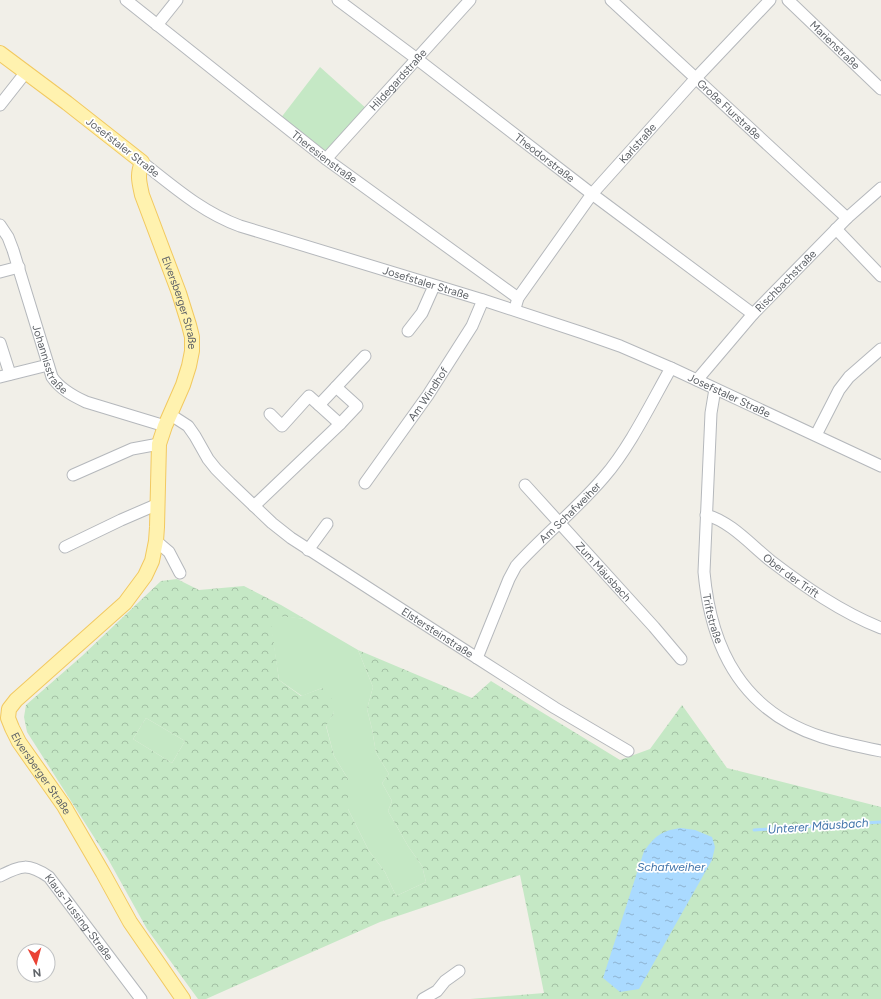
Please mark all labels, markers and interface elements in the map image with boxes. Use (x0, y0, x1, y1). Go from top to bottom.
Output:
street label: Marienstraße (807, 18, 862, 72)
street label: Hildegardstraße (367, 46, 429, 114)
street label: Große Flurstraße (694, 77, 764, 142)
street label: Josefstaler Straße (83, 115, 162, 180)
street label: Karlstraße (617, 121, 659, 166)
street label: Theresienstraße (289, 128, 359, 186)
street label: Theodorstraße (512, 131, 577, 185)
street label: Rischbachstraße (753, 247, 819, 315)
street label: Elversberger Straße (159, 254, 198, 349)
street label: Josefstaler Straße (381, 264, 471, 302)
street label: Johannisstraße (29, 323, 70, 397)
street label: Am Windhof (406, 364, 451, 424)
street label: Josefstaler Straße (686, 371, 772, 420)
street label: Am Schafweiher (537, 479, 604, 546)
street label: Zum Mäusbach (573, 540, 634, 604)
street label: Ober der Trift (760, 551, 821, 601)
street label: Triftstraße (700, 593, 725, 646)
street label: Elstersteinstraße (399, 605, 476, 661)
street label: Elversberger Straße (8, 730, 74, 817)
water label: Unterer Mäusbach (767, 815, 869, 837)
water label: Schafweiher (637, 860, 706, 874)
street label: Klaus-Tussing-Straße (42, 871, 115, 963)
north arrow (16, 943, 56, 983)
text: N (32, 966, 42, 979)

